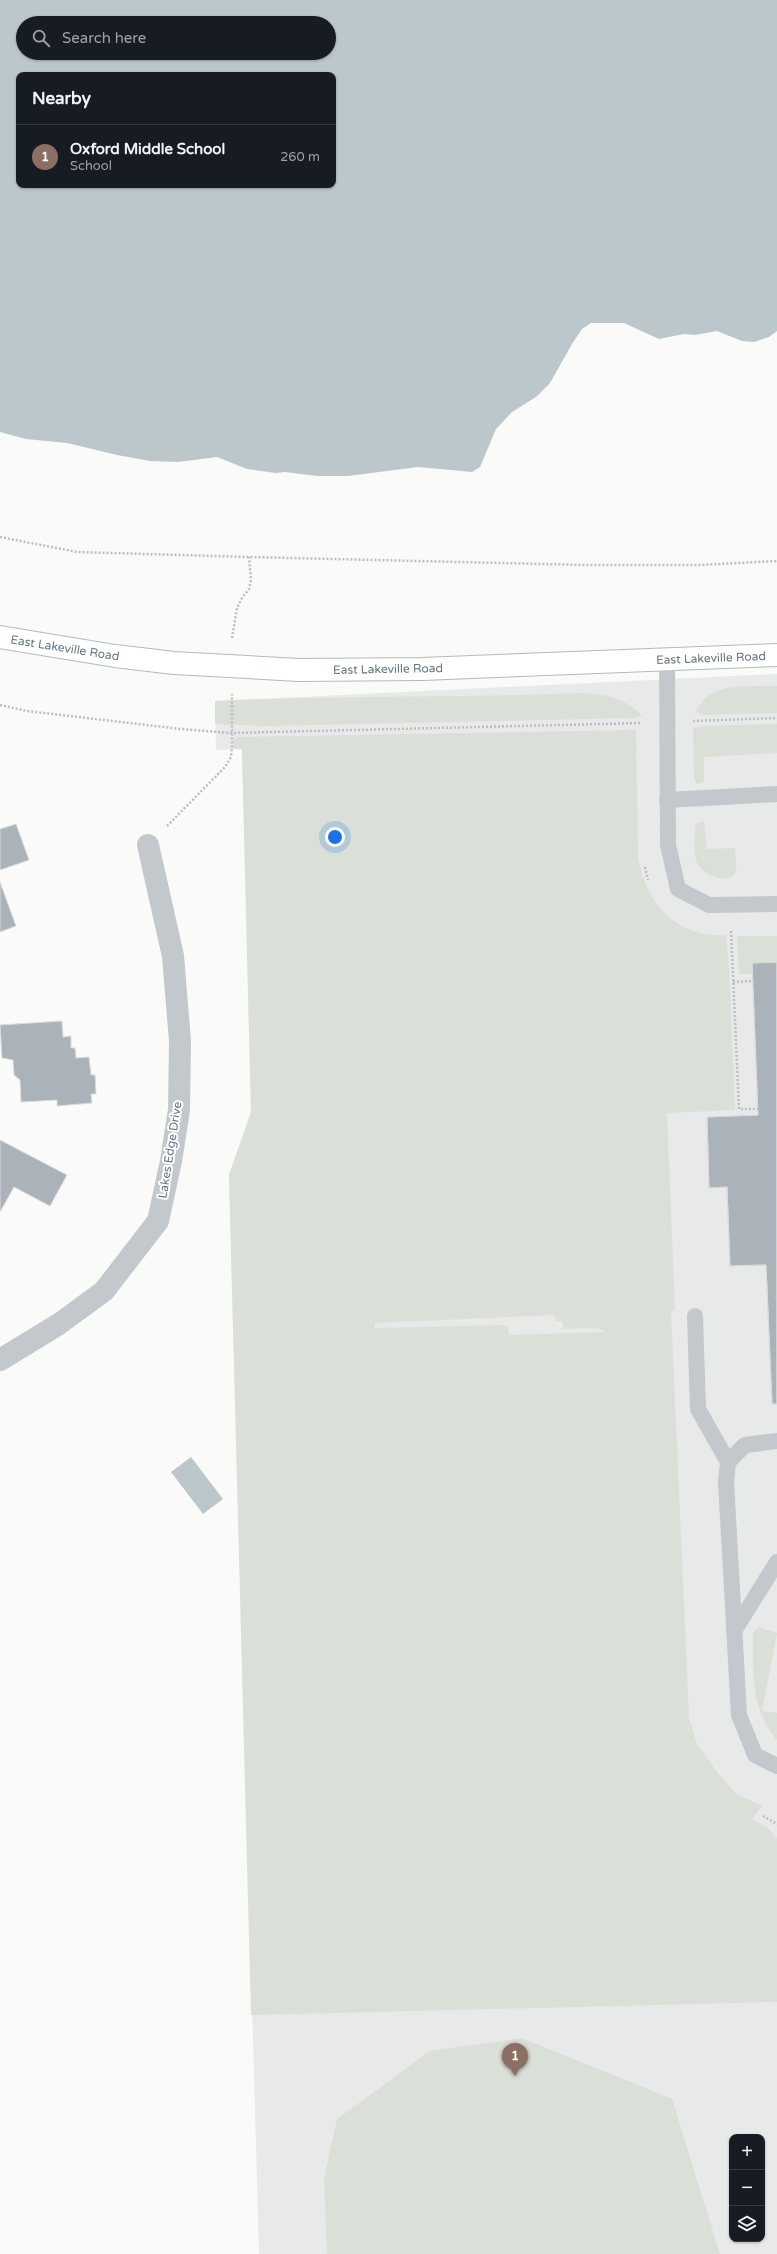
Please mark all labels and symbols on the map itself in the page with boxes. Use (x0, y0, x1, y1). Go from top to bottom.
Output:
street label: East Lakeville Road (10, 632, 120, 664)
street label: East Lakeville Road (656, 649, 766, 667)
street label: East Lakeville Road (333, 661, 443, 677)
your location (325, 827, 345, 847)
street label: Lakes Edge Drive (155, 1100, 185, 1199)
pin: 1 (502, 2043, 528, 2076)

